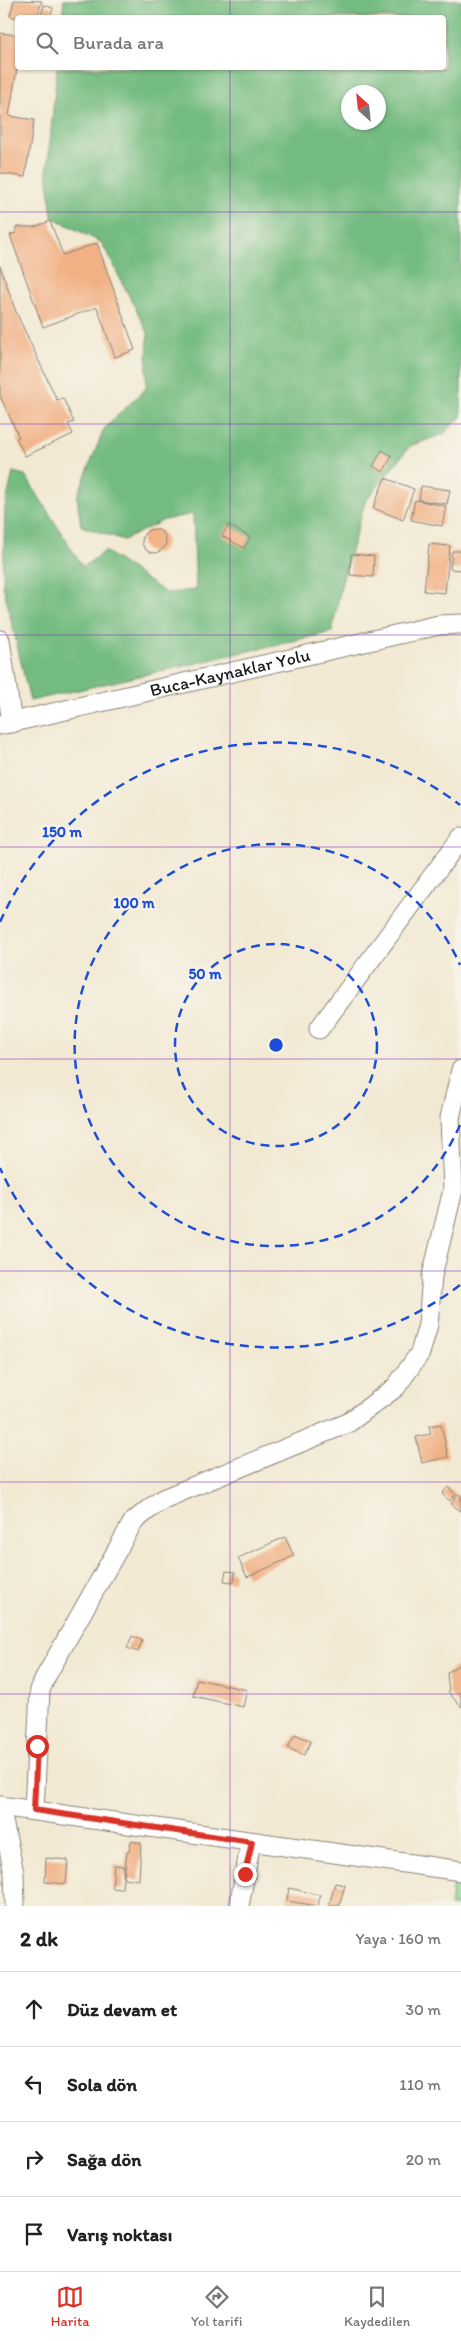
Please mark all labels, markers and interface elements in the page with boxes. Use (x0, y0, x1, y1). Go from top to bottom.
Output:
search box (15, 15, 446, 70)
icon: search (33, 29, 61, 57)
text: Burada ara (73, 31, 164, 54)
north arrow (341, 85, 386, 130)
street label: Buca-Kaynaklar Yolu (148, 644, 312, 702)
text: 150 m (42, 823, 82, 841)
text: 100 m (113, 894, 155, 912)
text: 50 m (188, 965, 222, 983)
centre of rings (267, 1036, 285, 1054)
route start (26, 1735, 49, 1758)
route end (234, 1863, 257, 1886)
text: 2 dk (20, 1926, 58, 1951)
text: Yaya · 160 m (356, 1929, 441, 1948)
icon: ahead (20, 1995, 48, 2023)
text: Düz devam et (67, 1998, 177, 2021)
text: 30 m (405, 2000, 441, 2019)
icon: left (20, 2070, 48, 2098)
text: Sola dön (67, 2073, 137, 2096)
text: 110 m (399, 2075, 441, 2094)
icon: right (20, 2145, 48, 2173)
text: Sağa dön (67, 2148, 141, 2171)
text: 20 m (406, 2150, 441, 2169)
icon: arrive (20, 2220, 48, 2248)
text: Varış noktası (67, 2223, 172, 2246)
tab: Harita (51, 2283, 89, 2330)
tab: Yol tarifi (191, 2283, 242, 2330)
tab: Kaydedilen (344, 2283, 410, 2330)

